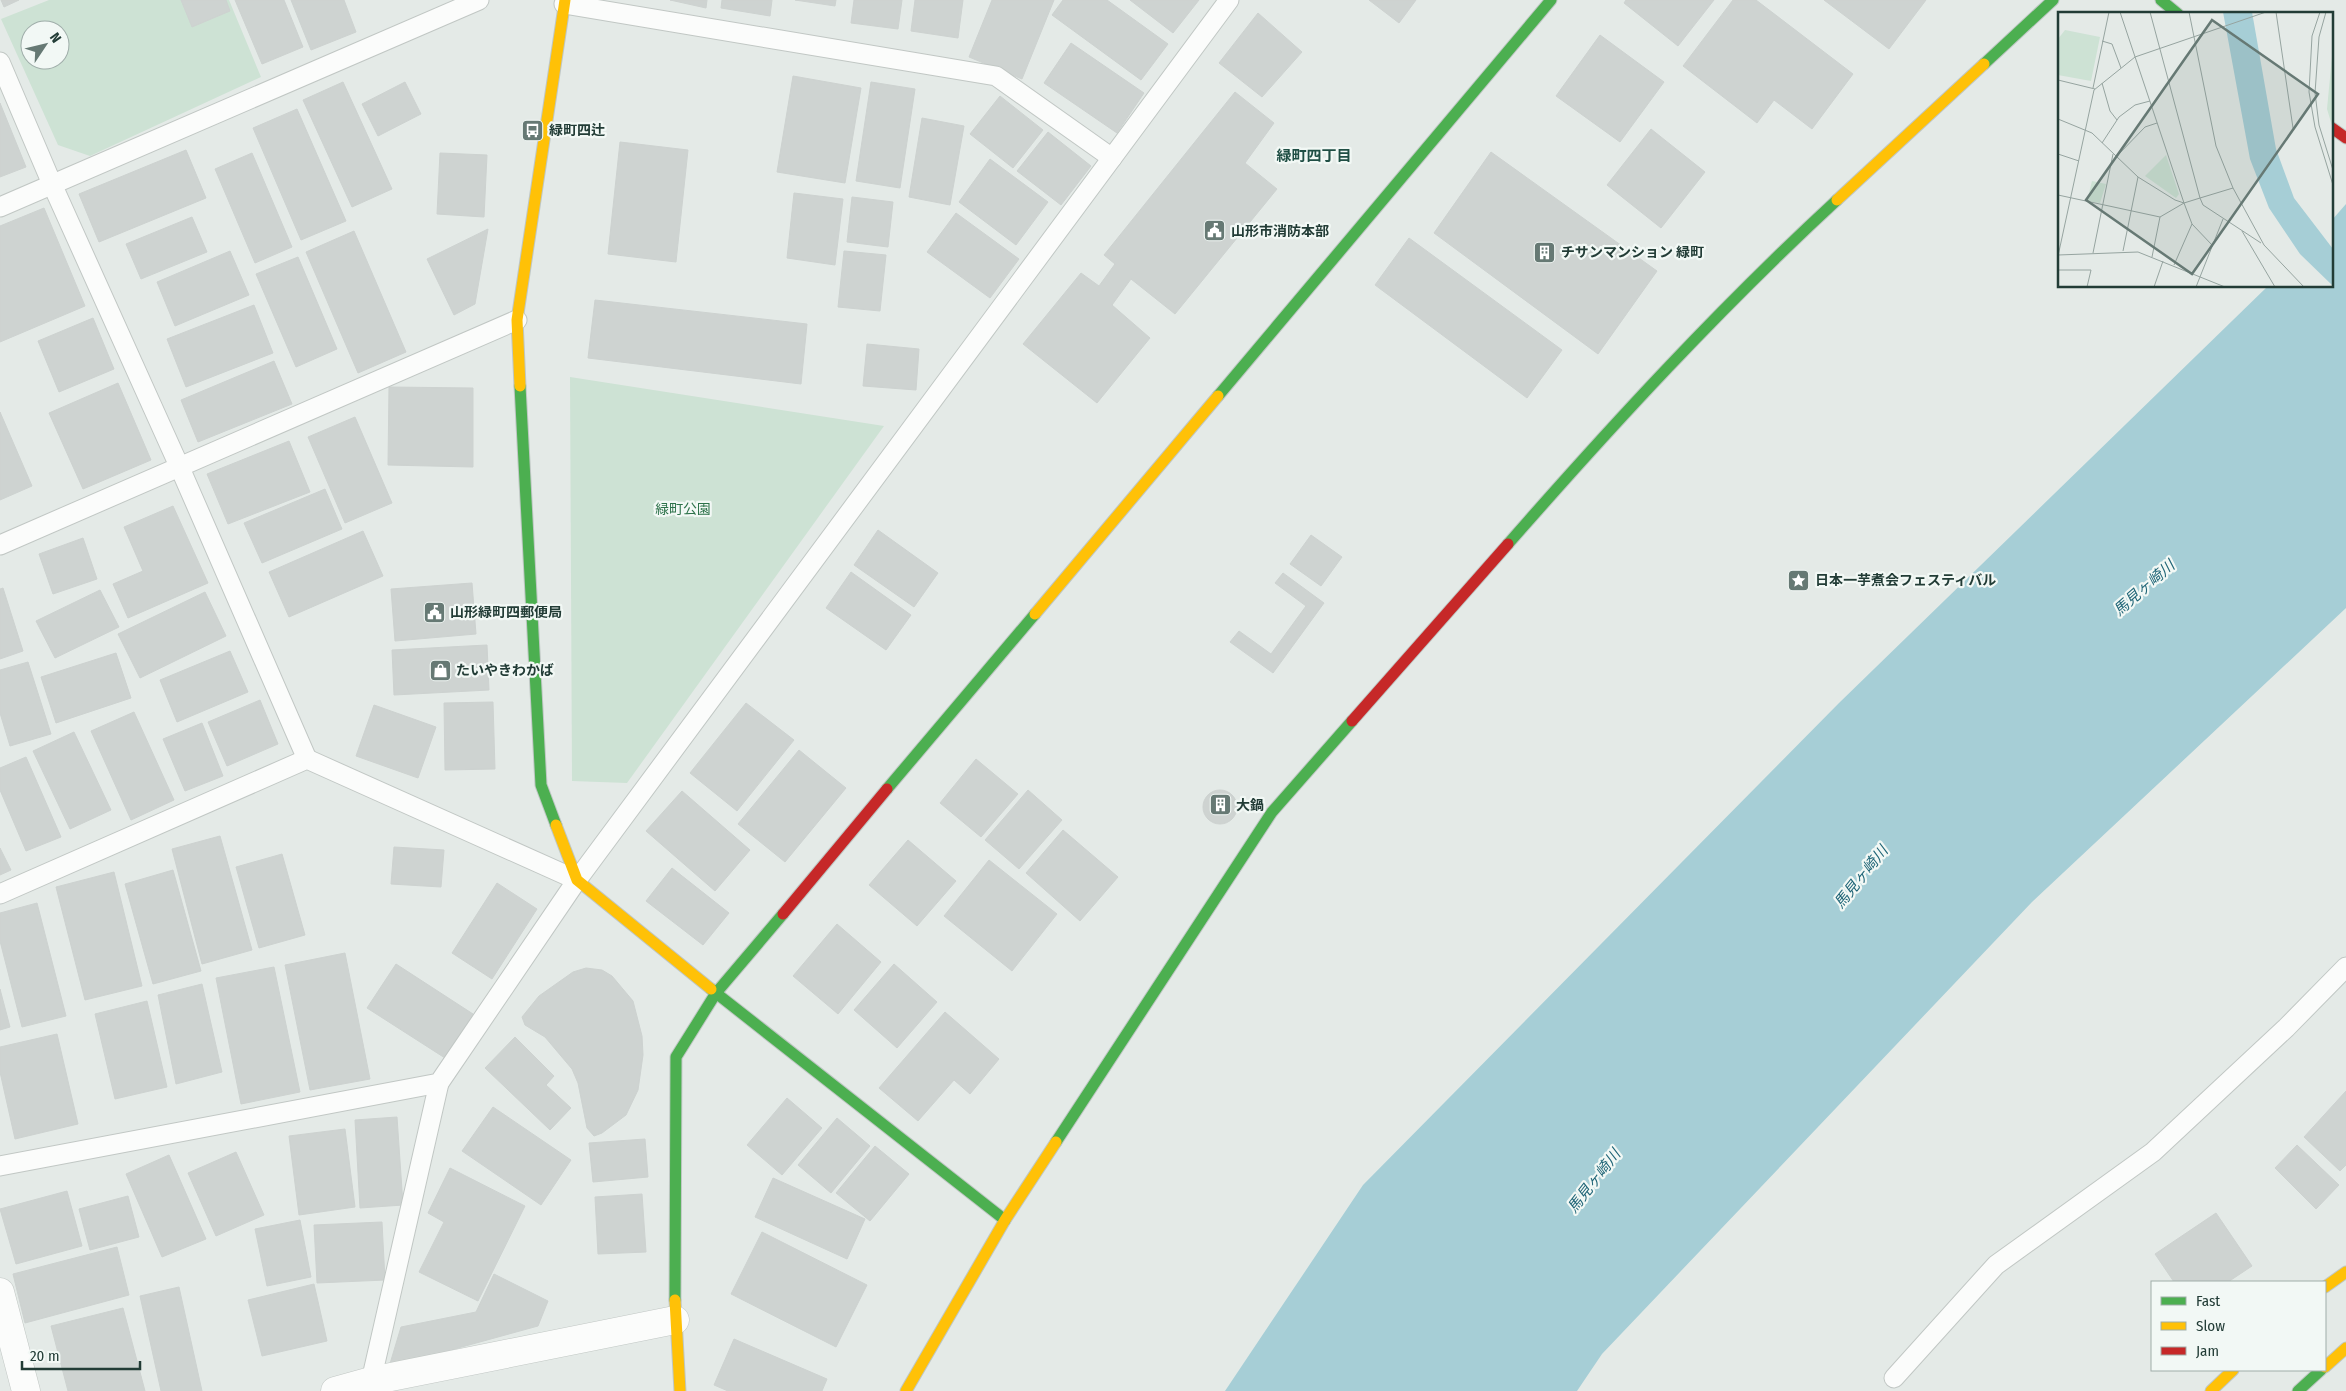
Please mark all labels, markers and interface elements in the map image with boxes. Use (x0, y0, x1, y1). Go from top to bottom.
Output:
inset map (2058, 12, 2334, 288)
north arrow (20, 20, 70, 70)
text: N (46, 30, 65, 46)
bus stop icon: 緑町四辻 (521, 118, 545, 142)
place label: 緑町四辻 (549, 122, 605, 139)
district label: 緑町四丁目 (1276, 147, 1352, 165)
public building icon: 山形市消防本部 (1203, 219, 1227, 243)
place label: 山形市消防本部 (1231, 223, 1329, 240)
building icon: チサンマンション 緑町 (1533, 240, 1557, 264)
place label: チサンマンション 緑町 (1561, 244, 1704, 261)
park label: 緑町公園 (655, 501, 711, 518)
water label: 馬見ヶ崎川 (2110, 555, 2180, 619)
place icon: 日本一芋煮会フェスティバル (1787, 568, 1811, 592)
place label: 日本一芋煮会フェスティバル (1815, 572, 1996, 589)
public building icon: 山形緑町四郵便局 (422, 600, 446, 624)
place label: 山形緑町四郵便局 (450, 604, 562, 621)
shop icon: たいやきわかば (428, 658, 452, 682)
place label: たいやきわかば (456, 662, 554, 679)
building icon: 大鍋 (1208, 793, 1232, 817)
place label: 大鍋 (1236, 797, 1264, 814)
water label: 馬見ヶ崎川 (1830, 841, 1893, 912)
water label: 馬見ヶ崎川 (1564, 1144, 1625, 1216)
legend (2151, 1281, 2326, 1371)
text: Fast (2196, 1292, 2220, 1310)
text: Slow (2196, 1317, 2225, 1335)
scale bar (22, 1338, 140, 1370)
text: Jam (2196, 1342, 2219, 1360)
text: 20 m (30, 1347, 60, 1365)

